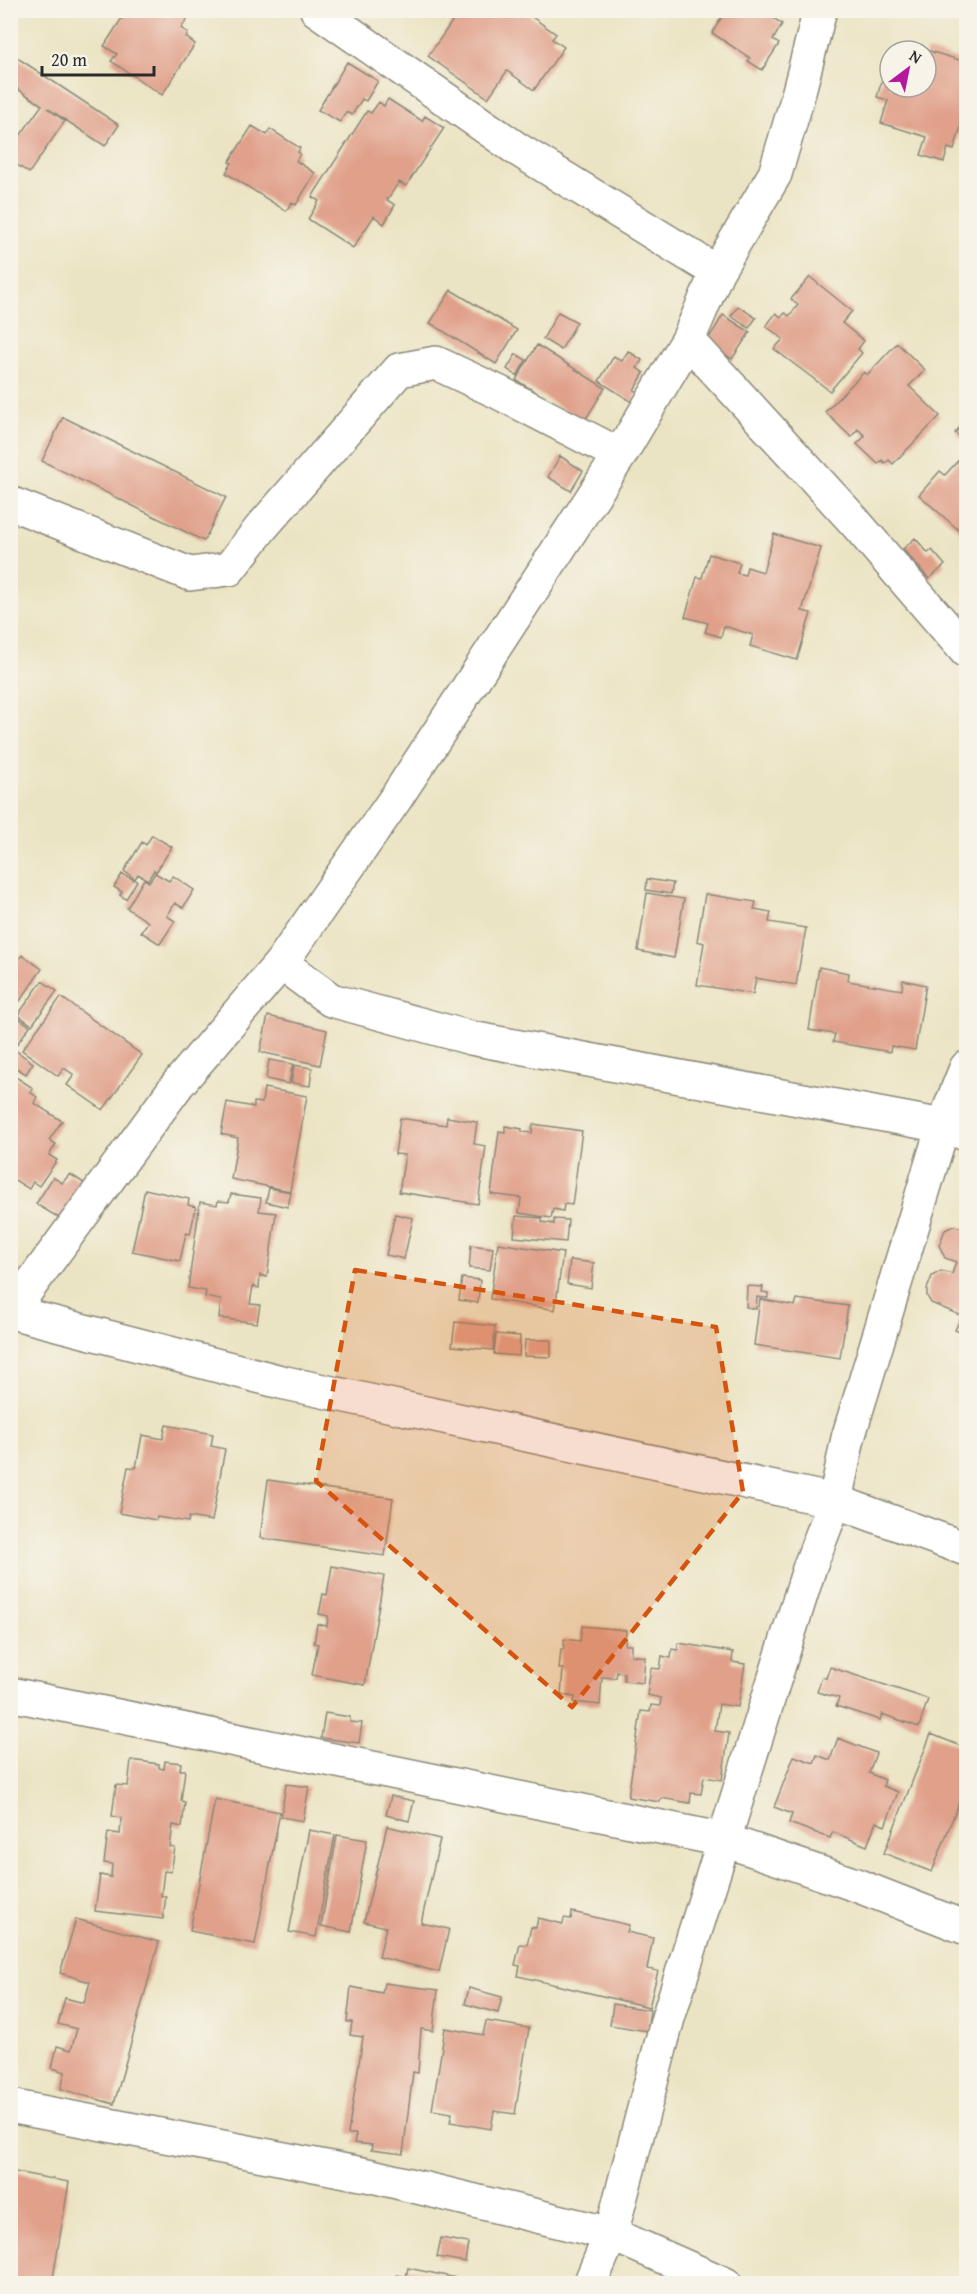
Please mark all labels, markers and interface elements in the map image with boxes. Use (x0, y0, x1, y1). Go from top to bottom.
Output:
scale bar (42, 39, 154, 77)
north arrow (878, 39, 938, 99)
text: N (905, 43, 927, 69)
text: 20 m (51, 46, 87, 73)

